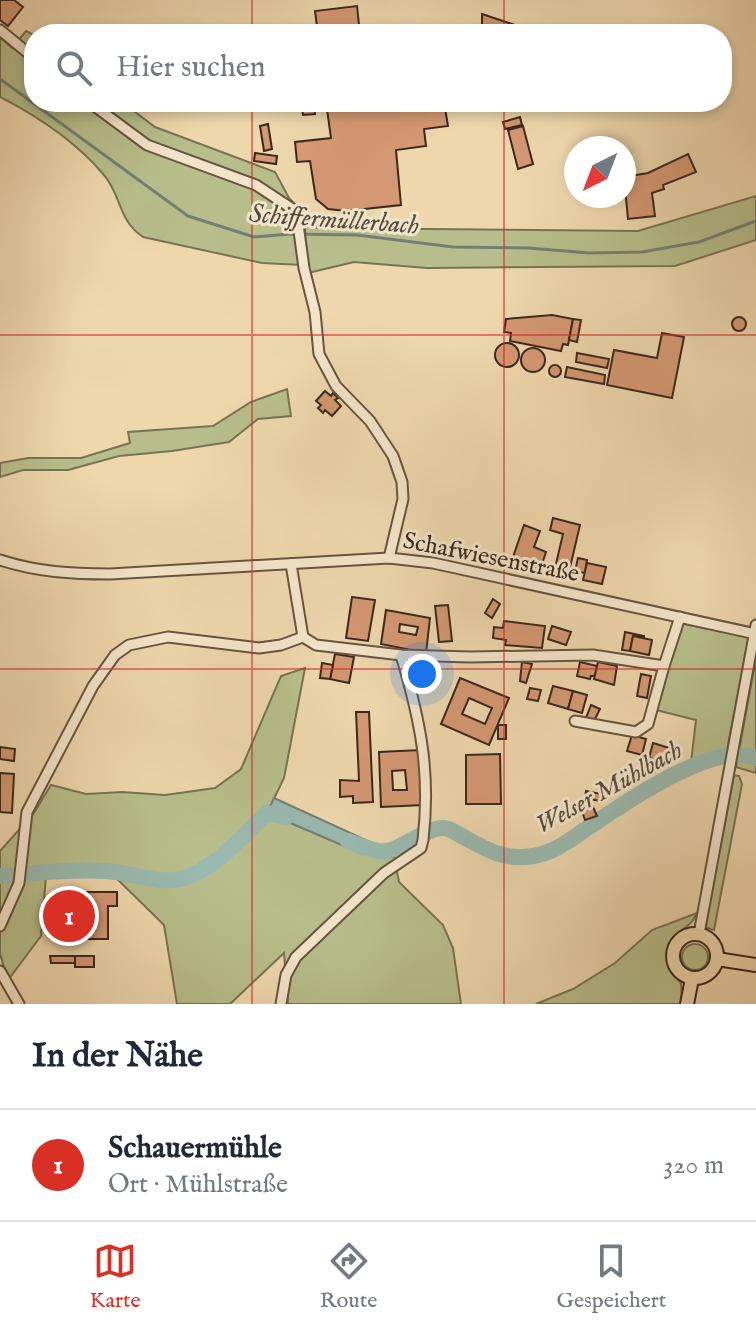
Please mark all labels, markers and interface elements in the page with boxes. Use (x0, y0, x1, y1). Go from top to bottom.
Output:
search box (24, 24, 732, 112)
icon: search (52, 46, 96, 90)
text: Hier suchen (116, 49, 266, 87)
north arrow (564, 136, 636, 208)
water label: Schiffermüllerbach (248, 198, 420, 242)
street label: Schafwiesenstraße (400, 526, 582, 590)
your location (402, 654, 442, 694)
water label: Welser Mühlbach (530, 734, 688, 842)
pin: 1 (43, 886, 95, 946)
text: In der Nähe (32, 1035, 203, 1078)
text: Schauermühle (108, 1130, 282, 1168)
text: 1 (53, 1149, 63, 1182)
text: 320 m (664, 1149, 724, 1182)
text: Ort · Mühlstraße (108, 1168, 288, 1201)
tab: Karte (90, 1239, 141, 1315)
tab: Route (320, 1239, 377, 1315)
tab: Gespeichert (556, 1239, 666, 1315)

